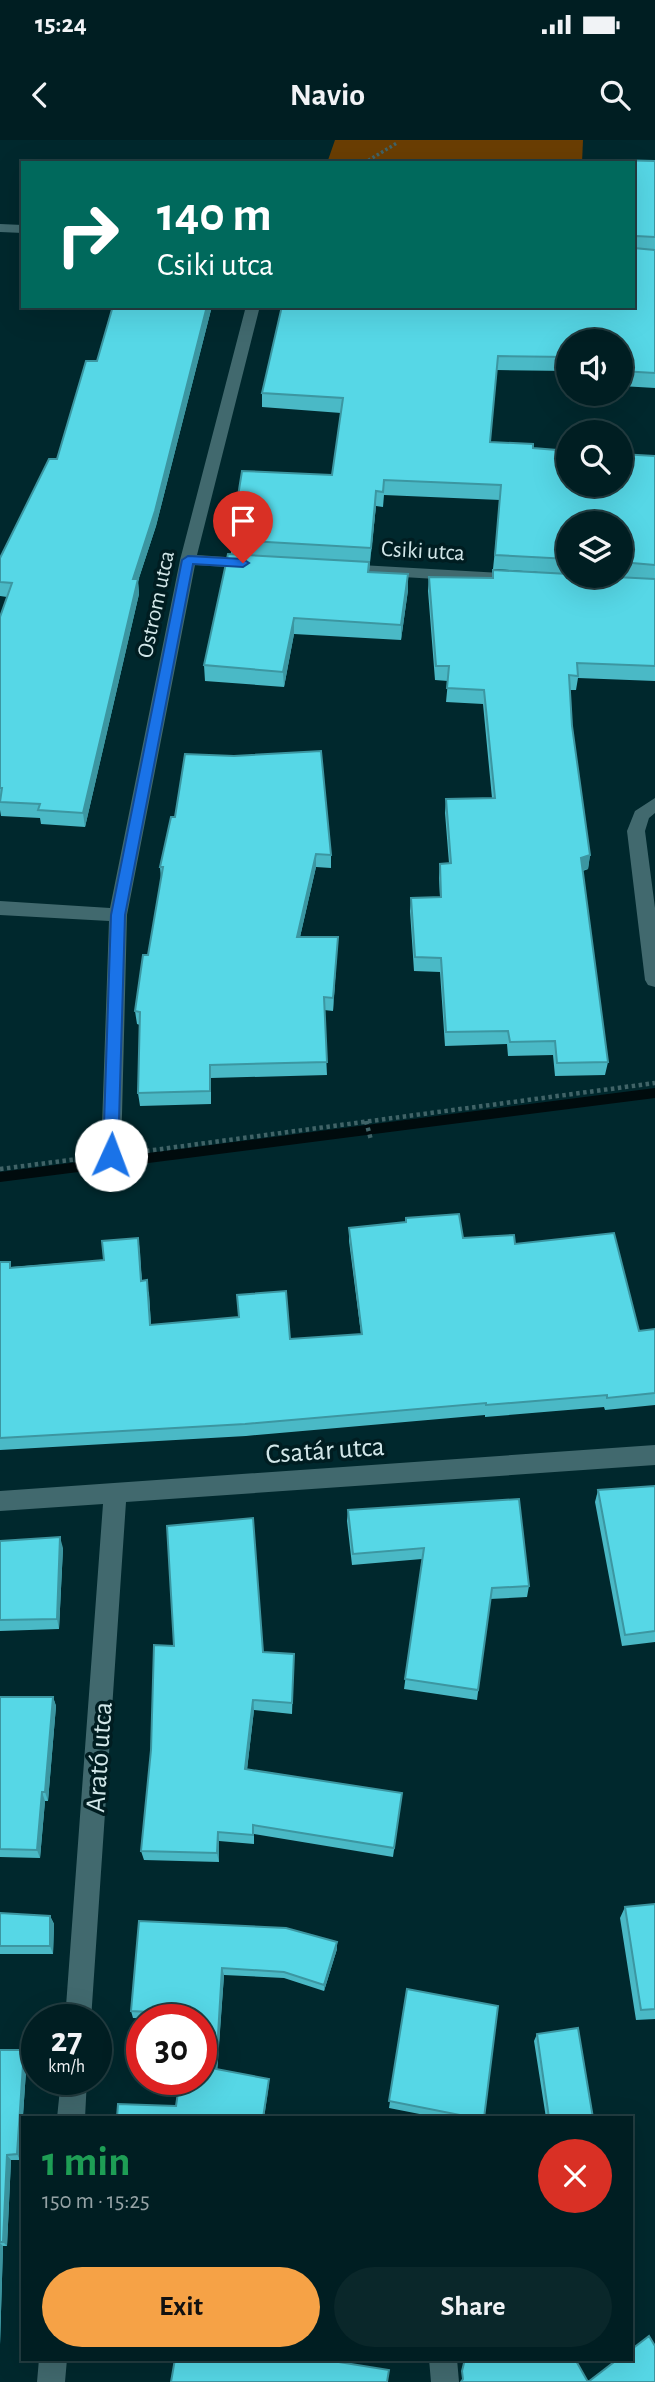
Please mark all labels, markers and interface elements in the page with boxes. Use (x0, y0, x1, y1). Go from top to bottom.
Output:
text: 15:24 (35, 11, 87, 37)
icon: back (21, 76, 59, 114)
icon: search (596, 76, 634, 114)
text: Navio (290, 79, 365, 111)
icon: right (42, 189, 133, 280)
text: 140 m (157, 191, 272, 240)
text: Csiki utca (157, 249, 274, 281)
map controls (556, 329, 633, 588)
button: sound (556, 329, 633, 406)
button: search (556, 420, 633, 497)
pin (213, 491, 273, 563)
icon: arrive (224, 502, 262, 540)
button: layers (556, 511, 633, 588)
street label: Csiki utca (380, 538, 465, 565)
street label: Ostrom utca (134, 549, 179, 660)
position arrow (74, 1118, 148, 1192)
street label: Csatár utca (265, 1433, 386, 1469)
street label: Arató utca (82, 1701, 118, 1813)
speed limit sign: 30 (126, 2004, 217, 2095)
text: 27 (51, 2023, 82, 2058)
text: km/h (48, 2058, 85, 2076)
button: close (538, 2139, 612, 2213)
text: 1 min (42, 2141, 131, 2183)
text: 150 m · 15:25 (42, 2190, 150, 2213)
button: Exit (42, 2267, 320, 2347)
button: Share (334, 2267, 612, 2347)

